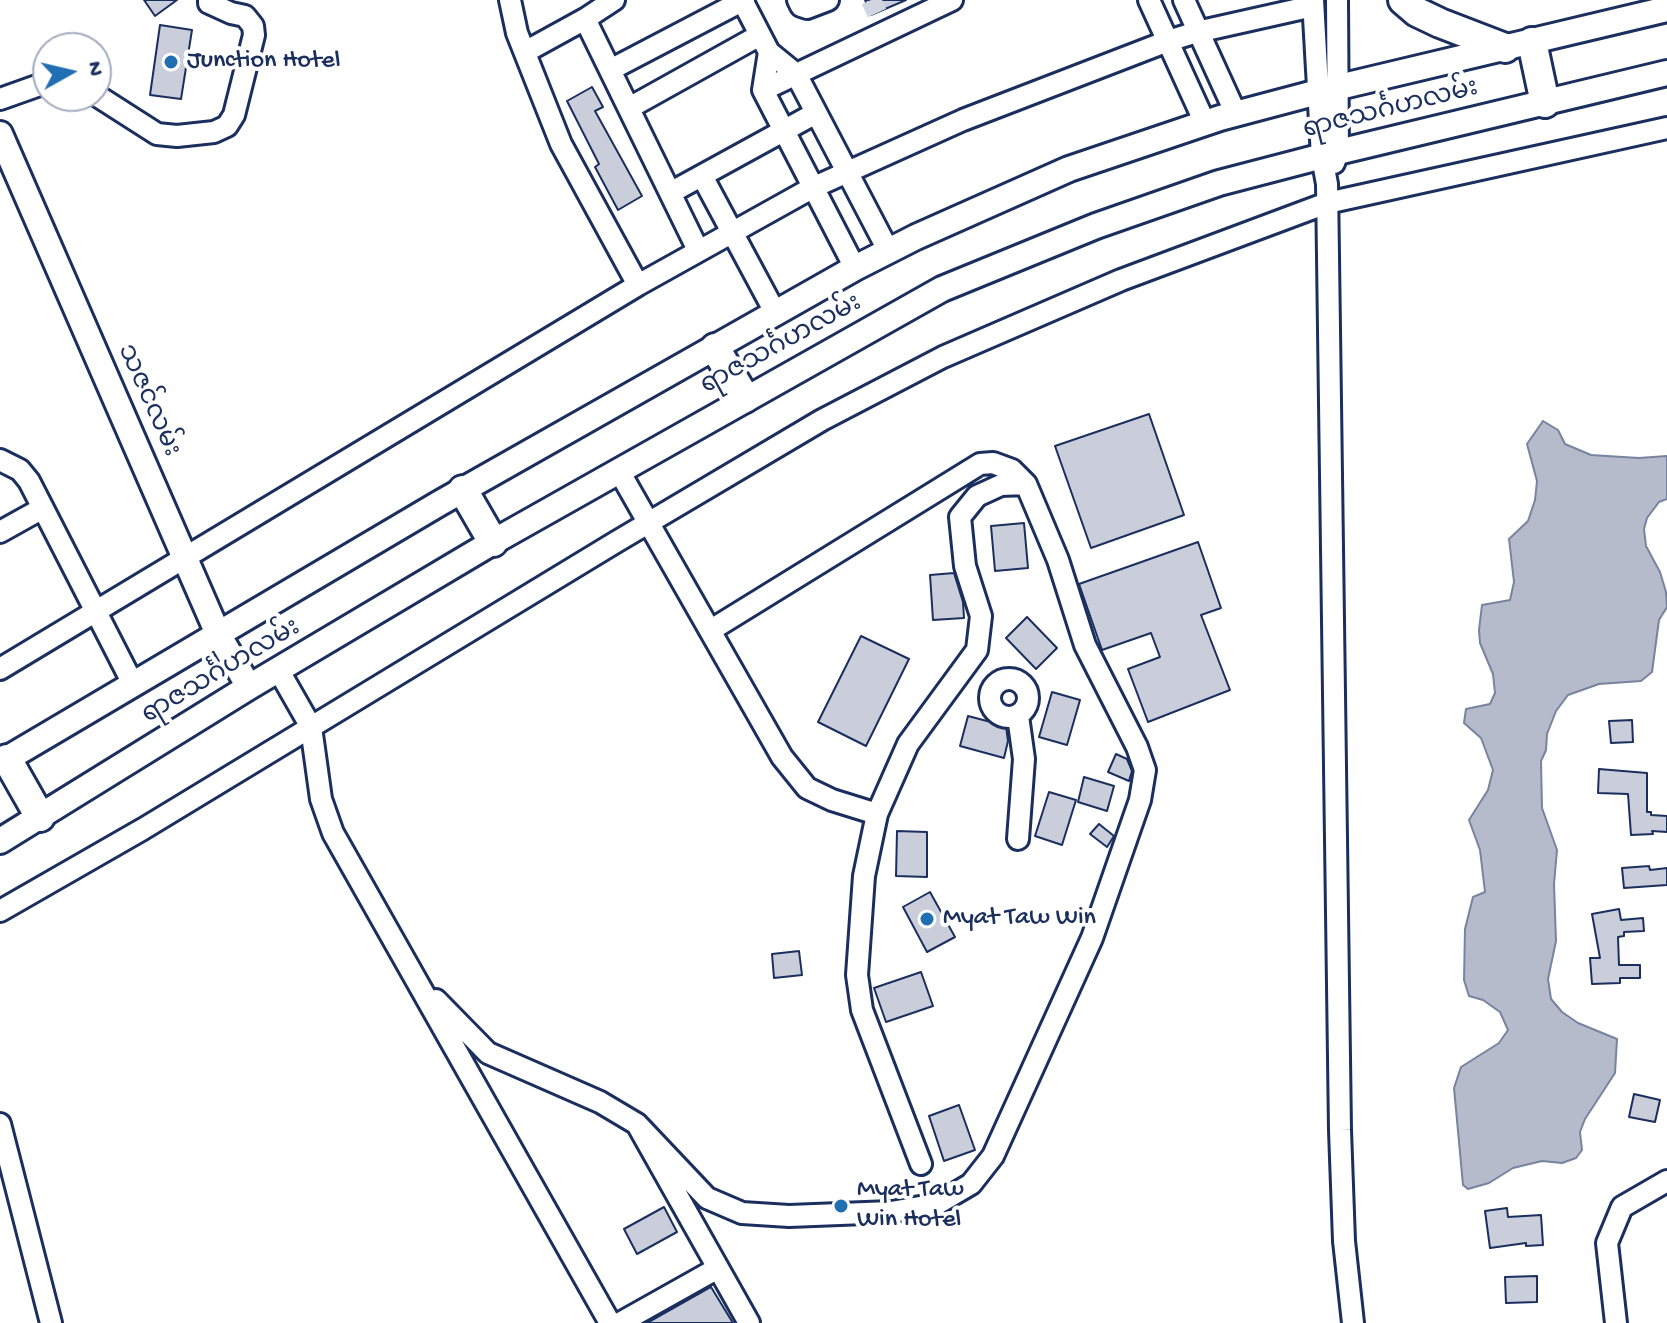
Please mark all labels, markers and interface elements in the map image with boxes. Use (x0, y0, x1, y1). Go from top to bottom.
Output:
north arrow (32, 32, 112, 112)
place label: Junction Hotel (187, 46, 341, 78)
marker: Junction Hotel (162, 53, 180, 71)
text: N (80, 60, 108, 78)
street label: ရာဇသင်္ဂဟလမ်း (1300, 74, 1482, 148)
street label: ရာဇသင်္ဂဟလမ်း (696, 289, 868, 403)
street label: သဇင်လမ်း (108, 340, 186, 462)
street label: ရာဇသင်္ဂဟလမ်း (137, 613, 307, 733)
place label: Myat Taw Win (943, 903, 1096, 935)
marker: Myat Taw Win (918, 910, 936, 928)
place label: Myat Taw Win Hotel (857, 1175, 964, 1236)
marker: Myat Taw Win Hotel (832, 1197, 850, 1215)

